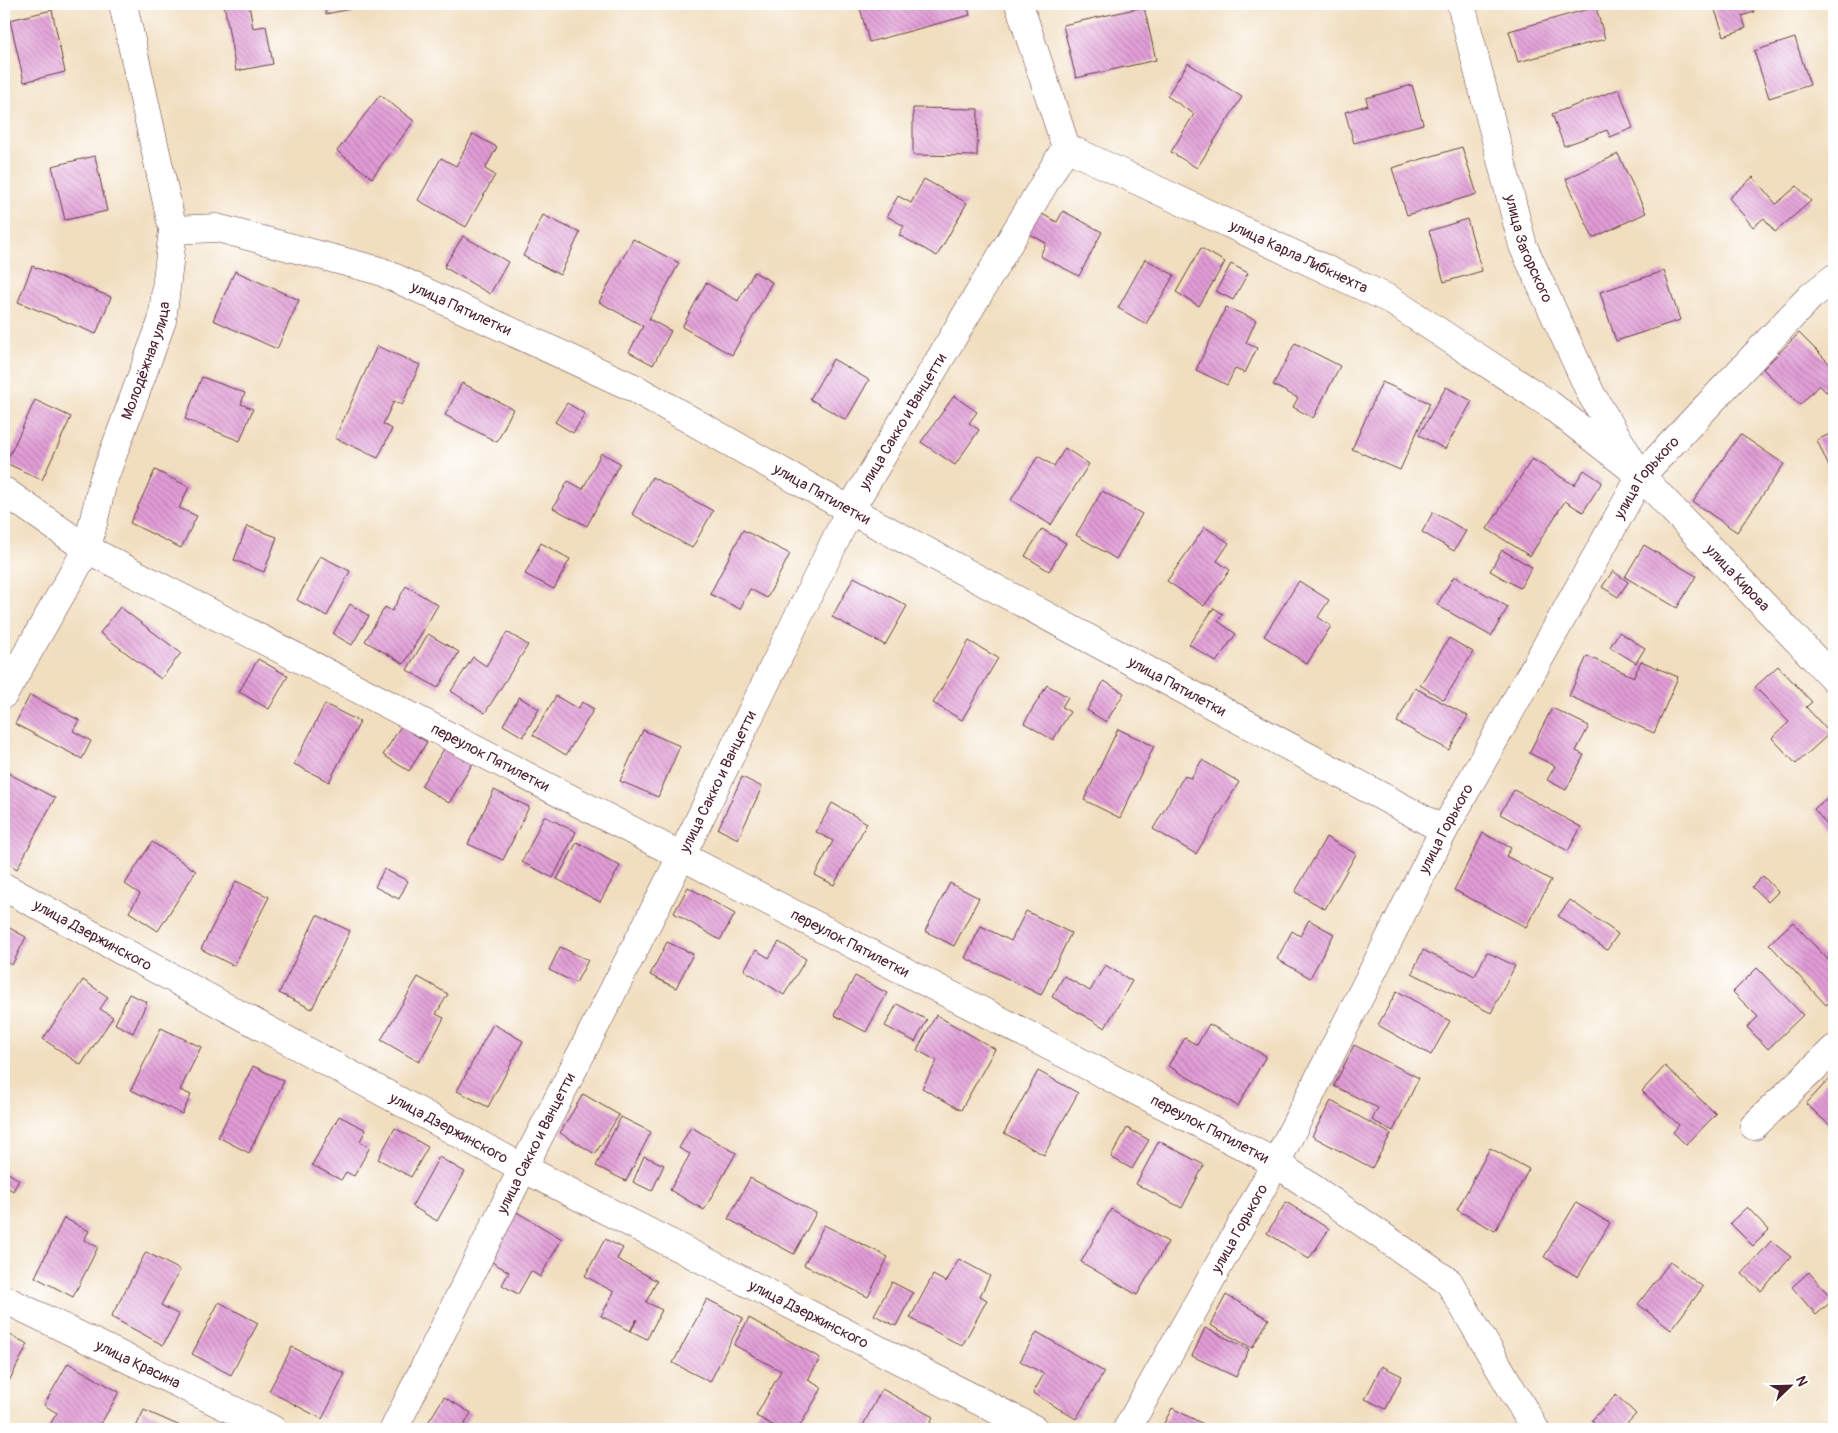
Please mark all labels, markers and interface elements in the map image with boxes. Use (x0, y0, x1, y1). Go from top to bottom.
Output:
street label: улица Загорского (1500, 192, 1557, 305)
street label: улица Карла Либкнехта (1226, 216, 1371, 297)
street label: улица Пятилетки (407, 277, 515, 340)
street label: Молодёжная улица (117, 301, 174, 422)
street label: улица Сакко и Ванцетти (854, 350, 951, 494)
street label: улица Горького (1609, 432, 1683, 523)
street label: улица Пятилетки (769, 459, 874, 529)
street label: улица Кирова (1701, 539, 1774, 615)
street label: улица Пятилетки (1124, 652, 1230, 720)
street label: улица Сакко и Ванцетти (675, 707, 760, 856)
street label: переулок Пятилетки (428, 719, 553, 796)
street label: улица Горького (1414, 780, 1477, 877)
street label: улица Дзержинского (29, 895, 155, 975)
street label: переулок Пятилетки (788, 905, 913, 982)
street label: улица Сакко и Ванцетти (492, 1069, 579, 1218)
street label: улица Дзержинского (386, 1088, 511, 1168)
street label: переулок Пятилетки (1148, 1090, 1272, 1167)
street label: улица Горького (1206, 1181, 1272, 1277)
street label: улица Дзержинского (745, 1275, 872, 1352)
street label: улица Красина (92, 1335, 184, 1393)
north arrow (1766, 1360, 1816, 1410)
text: N (1792, 1373, 1811, 1389)

